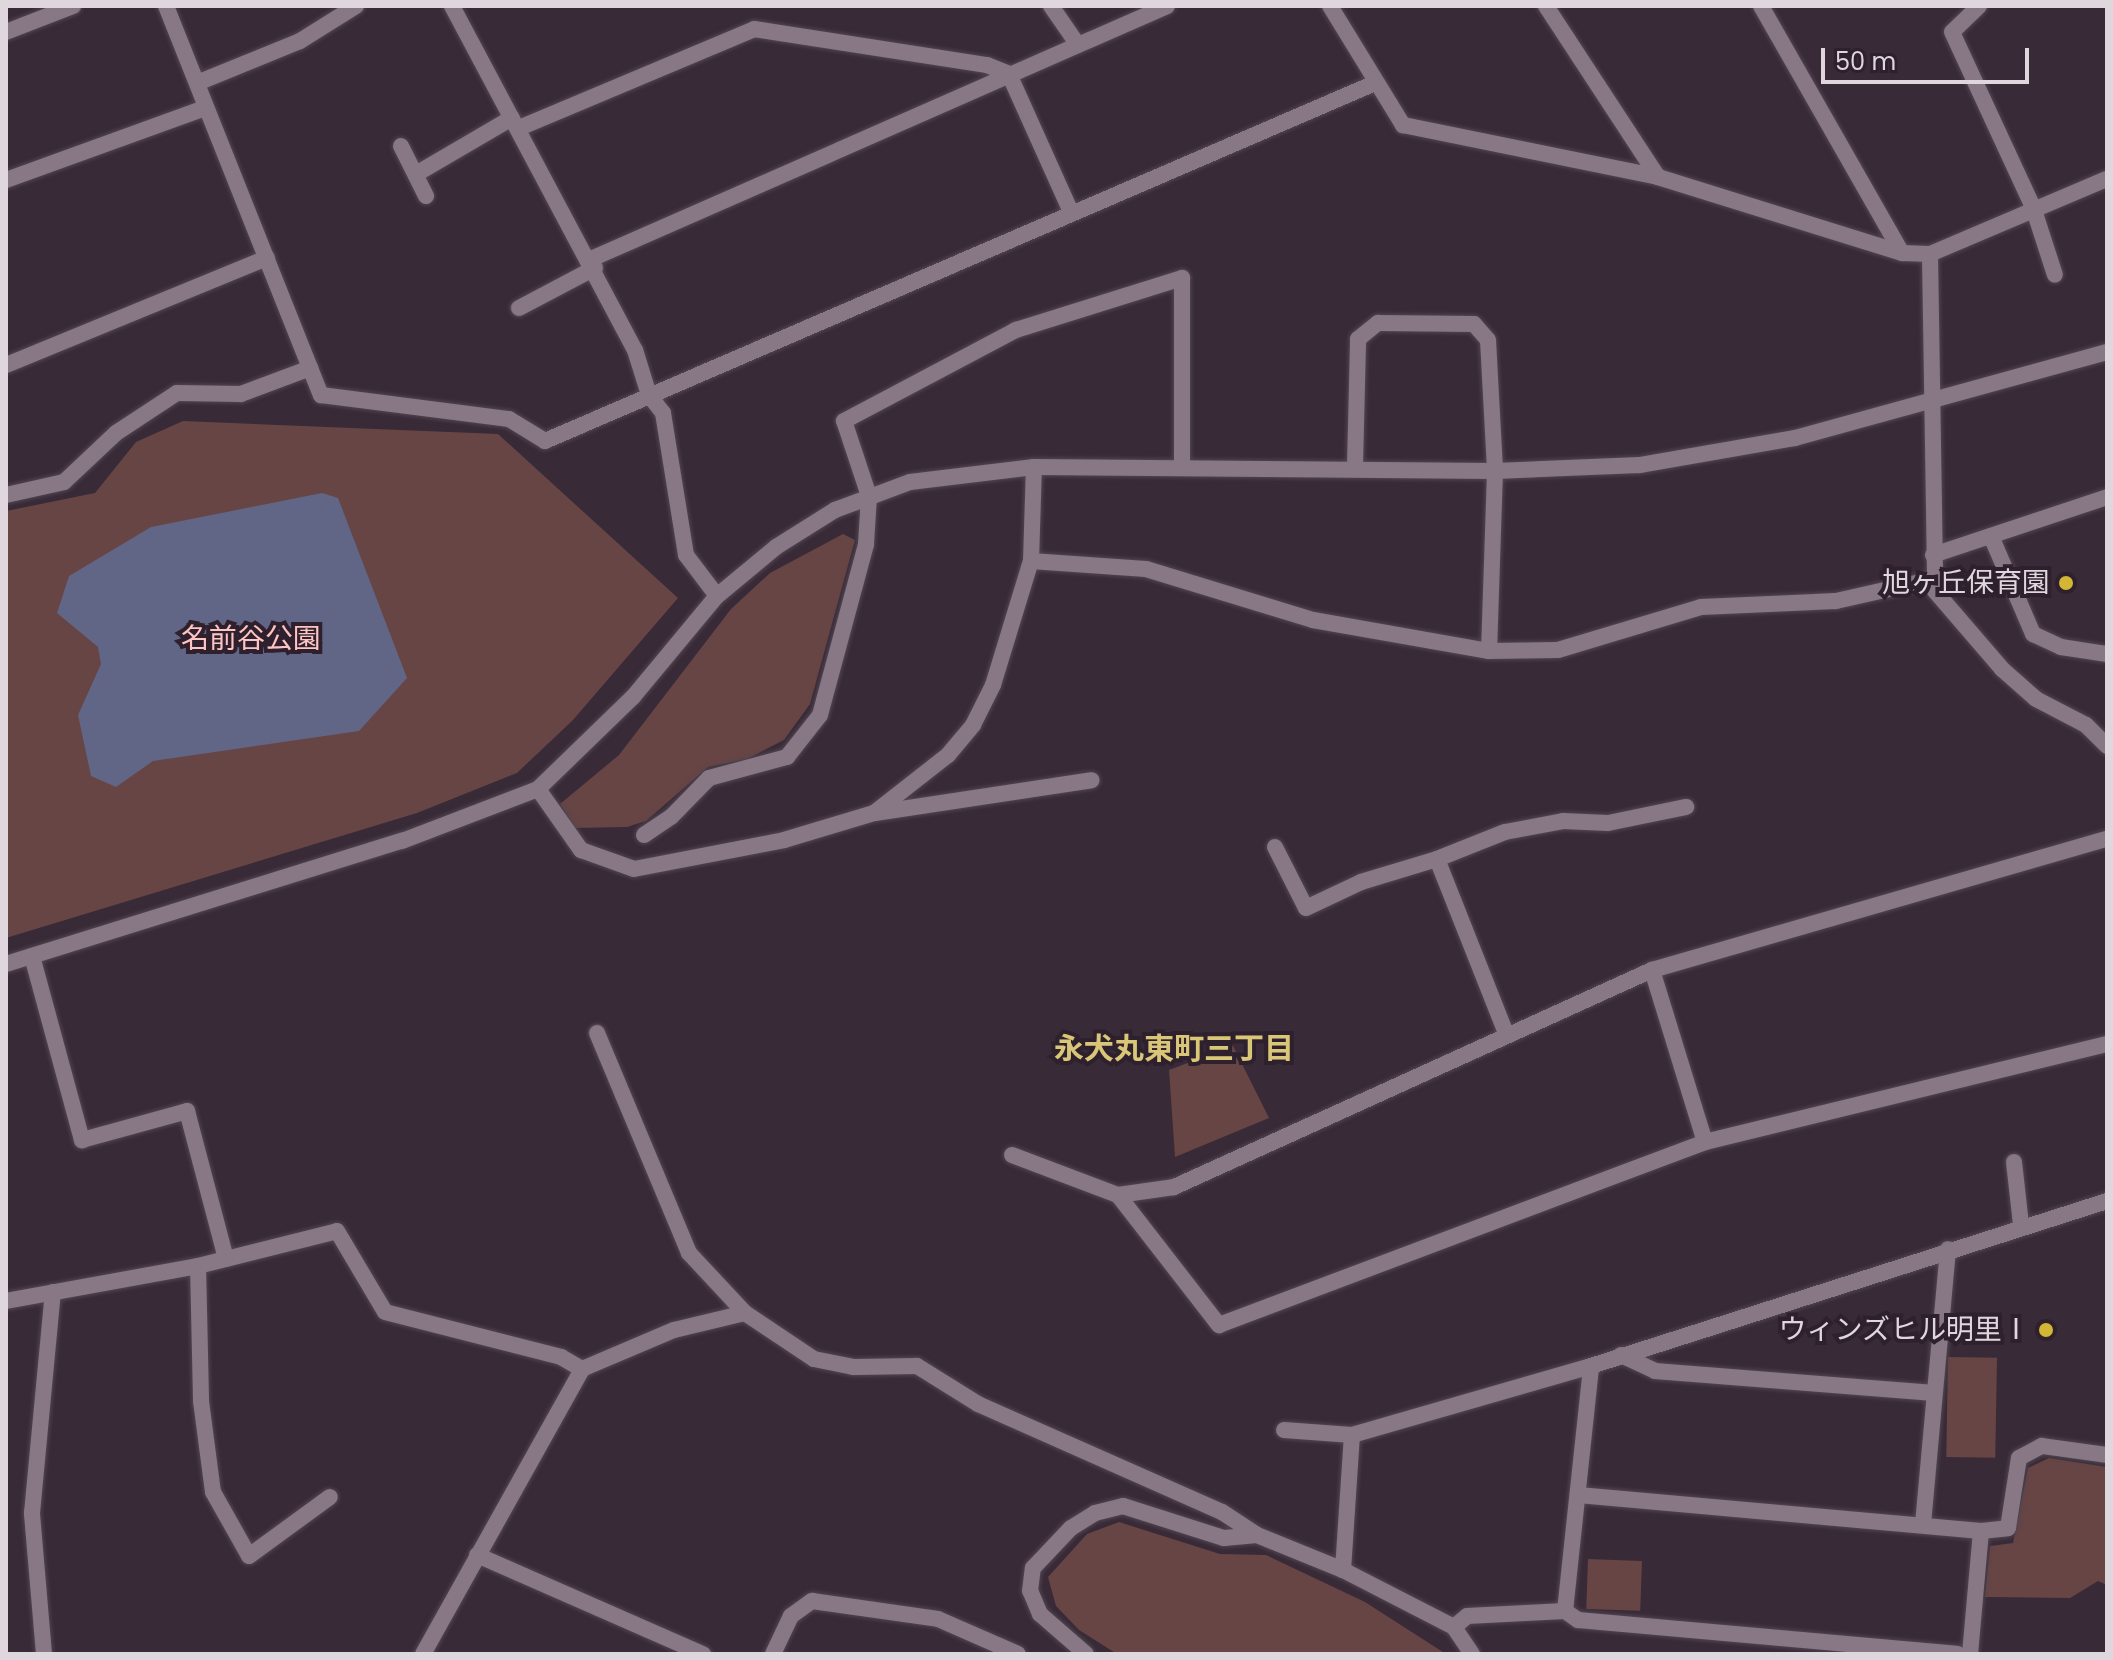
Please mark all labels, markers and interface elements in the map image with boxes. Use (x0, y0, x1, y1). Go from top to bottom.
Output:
scale bar (1825, 32, 2033, 82)
text: 50 m (1835, 45, 1896, 78)
place label: 旭ヶ丘保育園 (1882, 566, 2050, 600)
marker: 旭ヶ丘保育園 (2057, 574, 2075, 592)
park label: 名前谷公園 (181, 622, 321, 656)
district label: 永犬丸東町三丁目 (1054, 1031, 1294, 1067)
place label: ウィンズヒル明里Ⅰ (1778, 1313, 2030, 1347)
marker: ウィンズヒル明里Ⅰ (2037, 1321, 2055, 1339)

